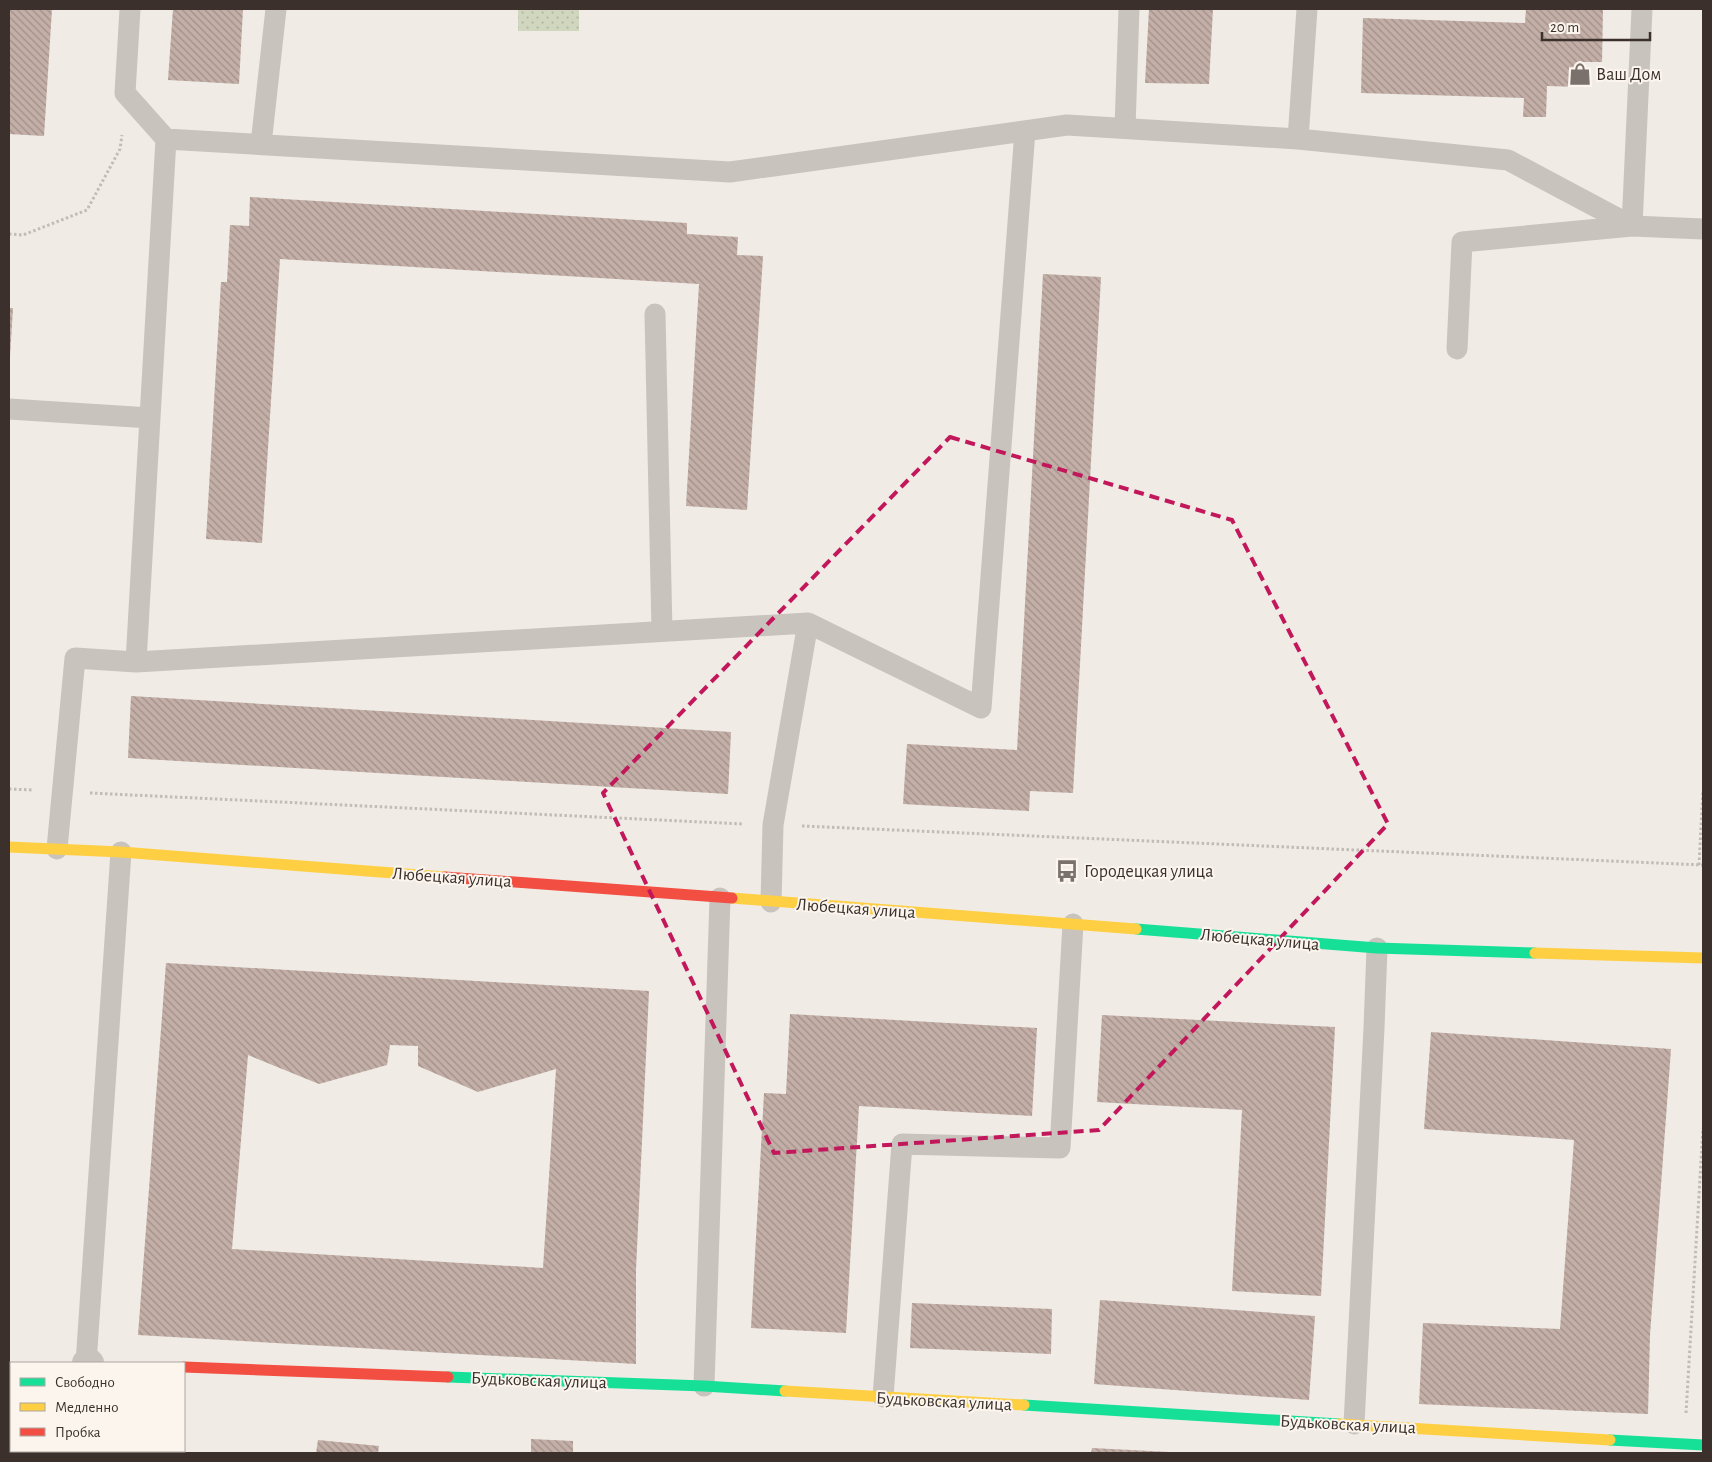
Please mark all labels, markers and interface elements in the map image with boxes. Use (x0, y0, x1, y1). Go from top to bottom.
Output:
scale bar (1542, 10, 1650, 42)
text: 20 m (1550, 20, 1579, 35)
shop icon: Ваш Дом (1567, 61, 1593, 87)
place label: Ваш Дом (1596, 66, 1661, 84)
bus stop icon: Городецкая улица (1054, 858, 1080, 884)
place label: Городецкая улица (1084, 863, 1213, 881)
street label: Любецкая улица (392, 864, 512, 891)
street label: Любецкая улица (796, 895, 916, 922)
street label: Любецкая улица (1200, 925, 1320, 954)
legend (10, 1362, 185, 1452)
street label: Будьковская улица (471, 1370, 607, 1392)
text: Свободно (55, 1375, 115, 1390)
street label: Будьковская улица (876, 1389, 1012, 1415)
text: Медленно (55, 1400, 119, 1415)
street label: Будьковская улица (1280, 1412, 1416, 1438)
text: Пробка (55, 1425, 101, 1440)

